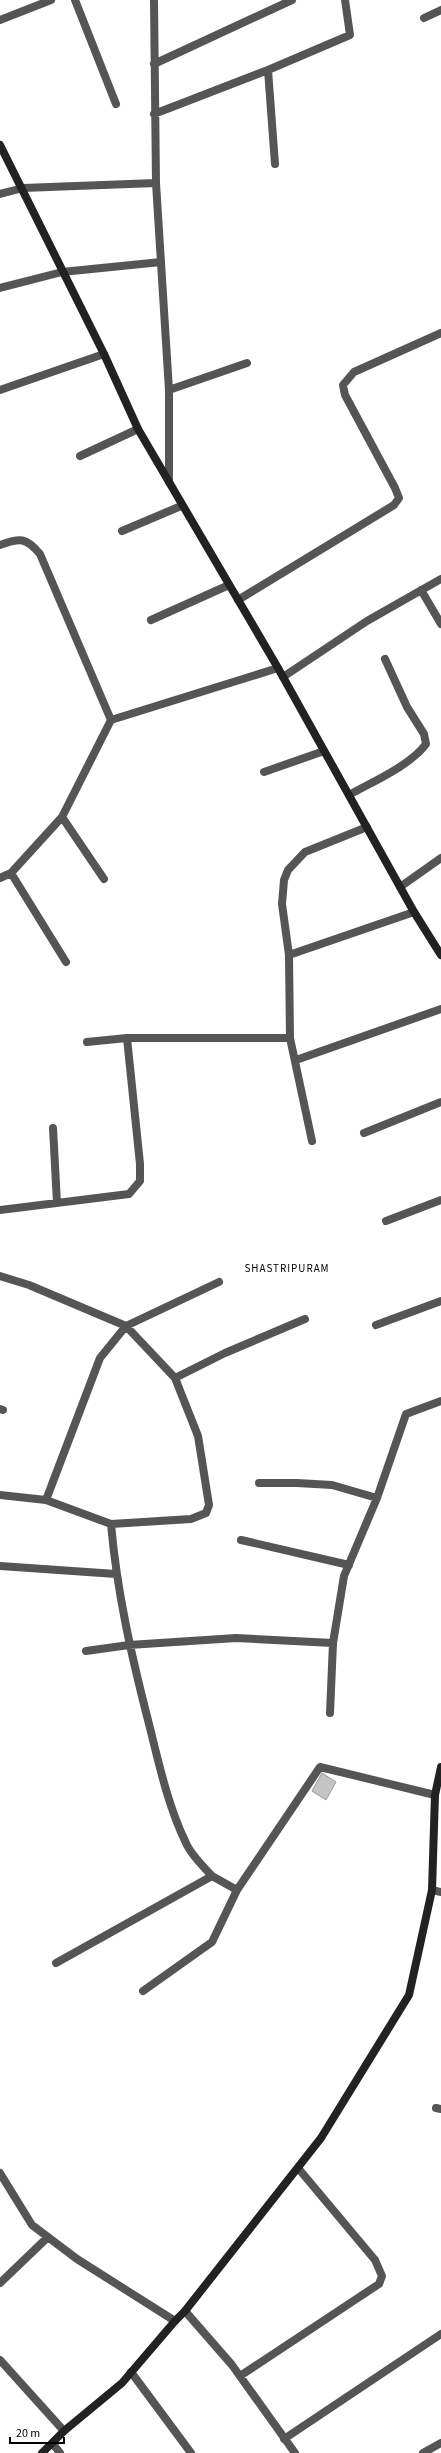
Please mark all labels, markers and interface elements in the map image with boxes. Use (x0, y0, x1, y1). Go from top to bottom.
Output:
district label: SHASTRIPURAM (244, 1261, 330, 1276)
scale bar (10, 2419, 64, 2445)
text: 20 m (16, 2425, 40, 2442)

